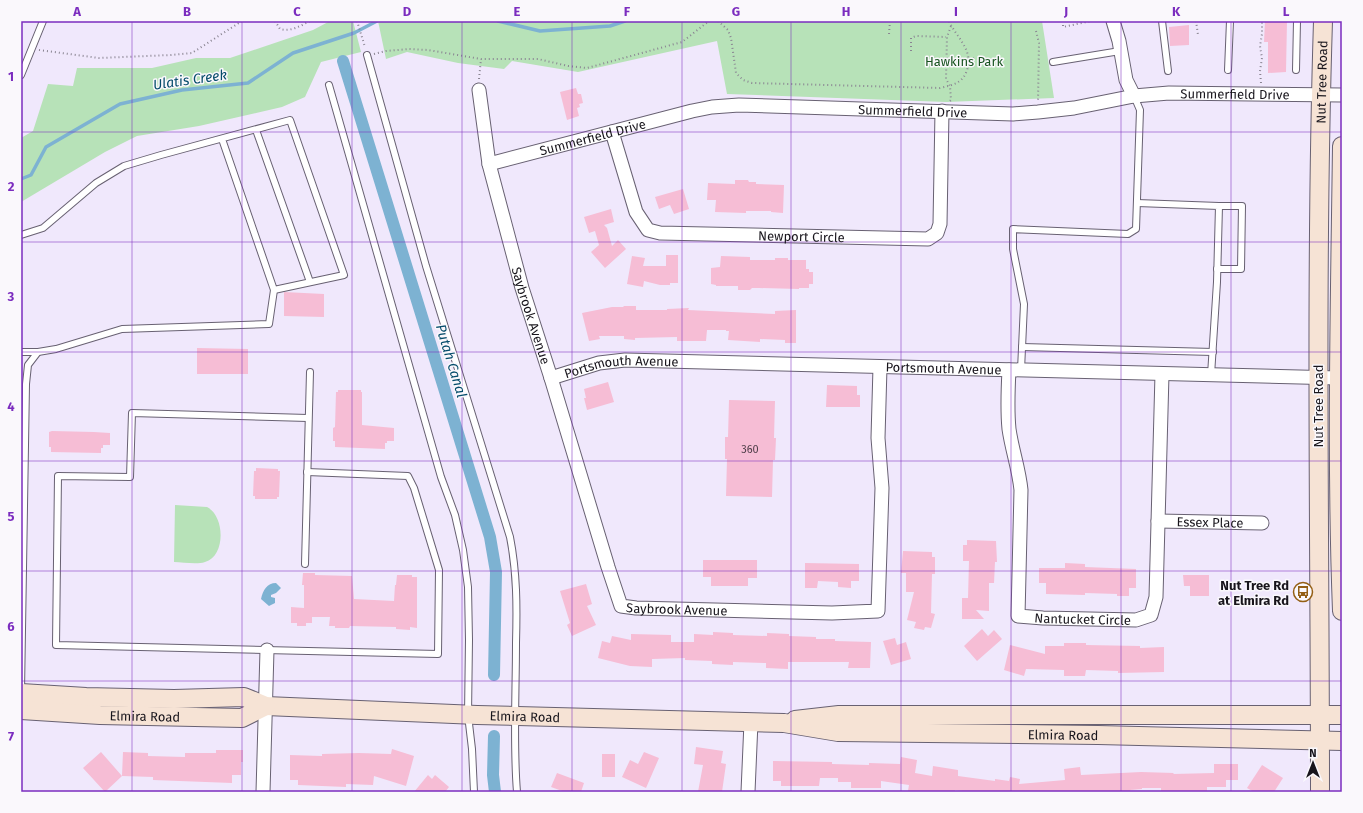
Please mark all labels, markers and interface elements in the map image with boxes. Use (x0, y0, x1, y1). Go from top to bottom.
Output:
text: A (72, 4, 81, 19)
text: B (183, 4, 191, 19)
text: C (293, 4, 301, 19)
text: D (403, 4, 412, 19)
text: E (514, 4, 521, 19)
text: F (624, 4, 631, 19)
text: G (732, 4, 740, 19)
text: H (842, 4, 850, 19)
text: I (954, 4, 958, 19)
text: J (1063, 4, 1068, 19)
text: K (1172, 4, 1181, 19)
text: L (1283, 4, 1290, 19)
street label: Nut Tree Road (1313, 40, 1330, 124)
park label: Hawkins Park (925, 54, 1003, 69)
water label: Ulatis Creek (152, 66, 228, 94)
text: 1 (8, 69, 14, 84)
street label: Summerfield Drive (1180, 86, 1290, 102)
street label: Summerfield Drive (858, 101, 967, 120)
street label: Summerfield Drive (538, 116, 647, 158)
text: 2 (8, 179, 15, 194)
street label: Newport Circle (758, 228, 845, 245)
street label: Saybrook Avenue (509, 265, 554, 366)
text: 3 (7, 289, 15, 304)
water label: Putah Canal (432, 322, 470, 400)
street label: Portsmouth Avenue (562, 352, 679, 381)
street label: Portsmouth Avenue (885, 359, 1002, 377)
street label: Nut Tree Road (1311, 364, 1326, 448)
text: 4 (7, 399, 15, 414)
house number: 360 (741, 443, 759, 456)
text: 5 (8, 509, 15, 524)
street label: Essex Place (1176, 514, 1244, 530)
place label: Nut Tree Rd at Elmira Rd (1218, 578, 1289, 608)
bus stop icon: Nut Tree Rd at Elmira Rd (1292, 581, 1314, 603)
street label: Saybrook Avenue (625, 599, 728, 618)
street label: Nantucket Circle (1034, 610, 1131, 627)
text: 6 (7, 619, 15, 634)
street label: Elmira Road (109, 708, 180, 724)
street label: Elmira Road (489, 708, 560, 725)
street label: Elmira Road (1028, 727, 1098, 743)
text: 7 (8, 729, 14, 744)
north arrow (1293, 743, 1333, 783)
text: N (1309, 747, 1317, 760)

